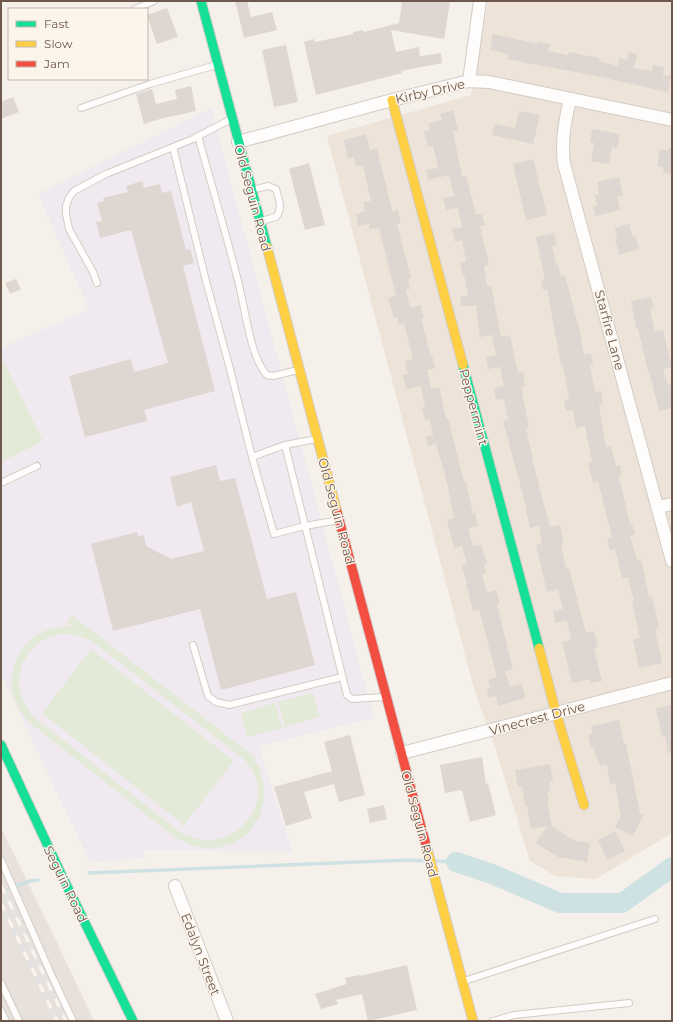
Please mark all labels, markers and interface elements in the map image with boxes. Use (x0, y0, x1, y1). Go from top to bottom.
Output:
legend (8, 8, 148, 80)
text: Fast (44, 16, 69, 31)
text: Slow (44, 36, 73, 51)
text: Jam (43, 56, 70, 71)
street label: Kirby Drive (394, 75, 467, 107)
street label: Old Seguin Road (231, 143, 275, 253)
street label: Starfire Lane (592, 288, 628, 372)
street label: Peppermint (456, 367, 492, 447)
street label: Old Seguin Road (315, 456, 359, 566)
street label: Vinecrest Drive (487, 698, 587, 738)
street label: Old Seguin Road (398, 769, 442, 879)
street label: Seguin Road (41, 843, 91, 925)
street label: Edalyn Street (178, 910, 224, 998)

